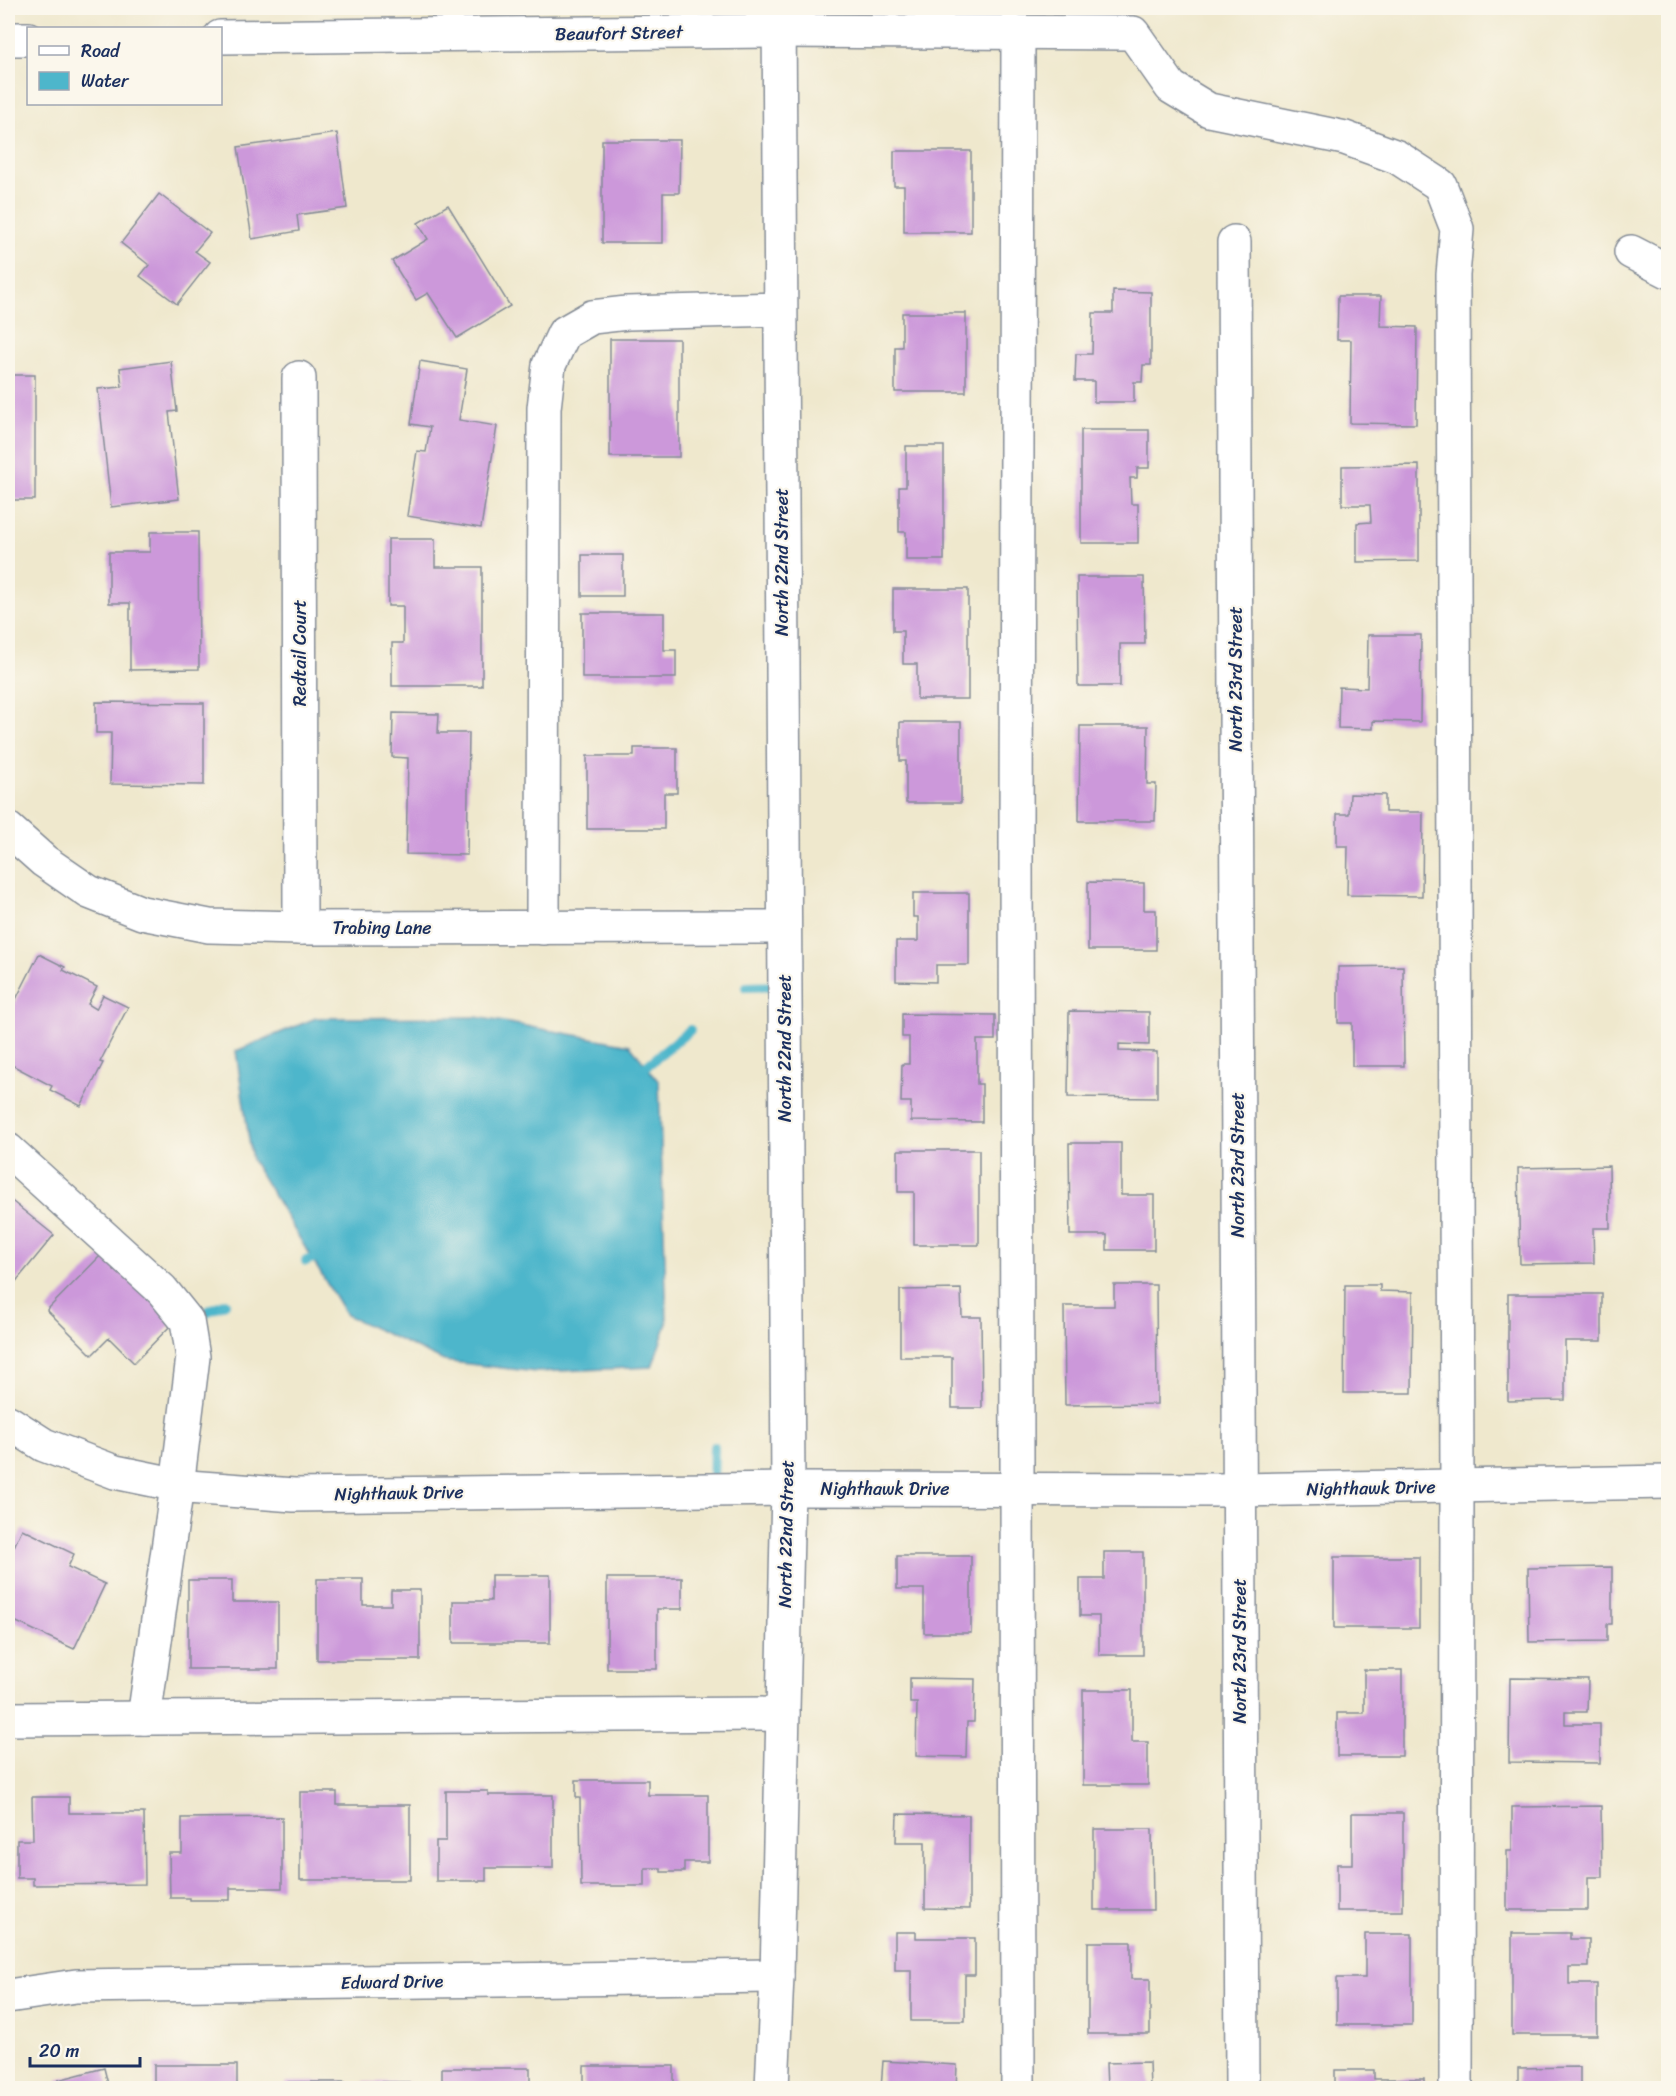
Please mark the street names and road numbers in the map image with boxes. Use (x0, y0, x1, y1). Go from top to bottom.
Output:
street label: Beaufort Street (555, 16, 684, 50)
street label: North 22nd Street (766, 488, 798, 636)
street label: Redtail Court (284, 600, 316, 706)
street label: North 23rd Street (1220, 606, 1252, 752)
street label: Trabing Lane (332, 912, 432, 944)
street label: North 22nd Street (769, 974, 801, 1122)
street label: North 23rd Street (1222, 1092, 1254, 1238)
street label: North 22nd Street (769, 1460, 803, 1608)
street label: Nighthawk Drive (1306, 1471, 1436, 1505)
street label: Nighthawk Drive (820, 1473, 950, 1505)
street label: Nighthawk Drive (334, 1476, 464, 1510)
street label: North 23rd Street (1224, 1578, 1256, 1724)
street label: Edward Drive (340, 1965, 444, 1999)

